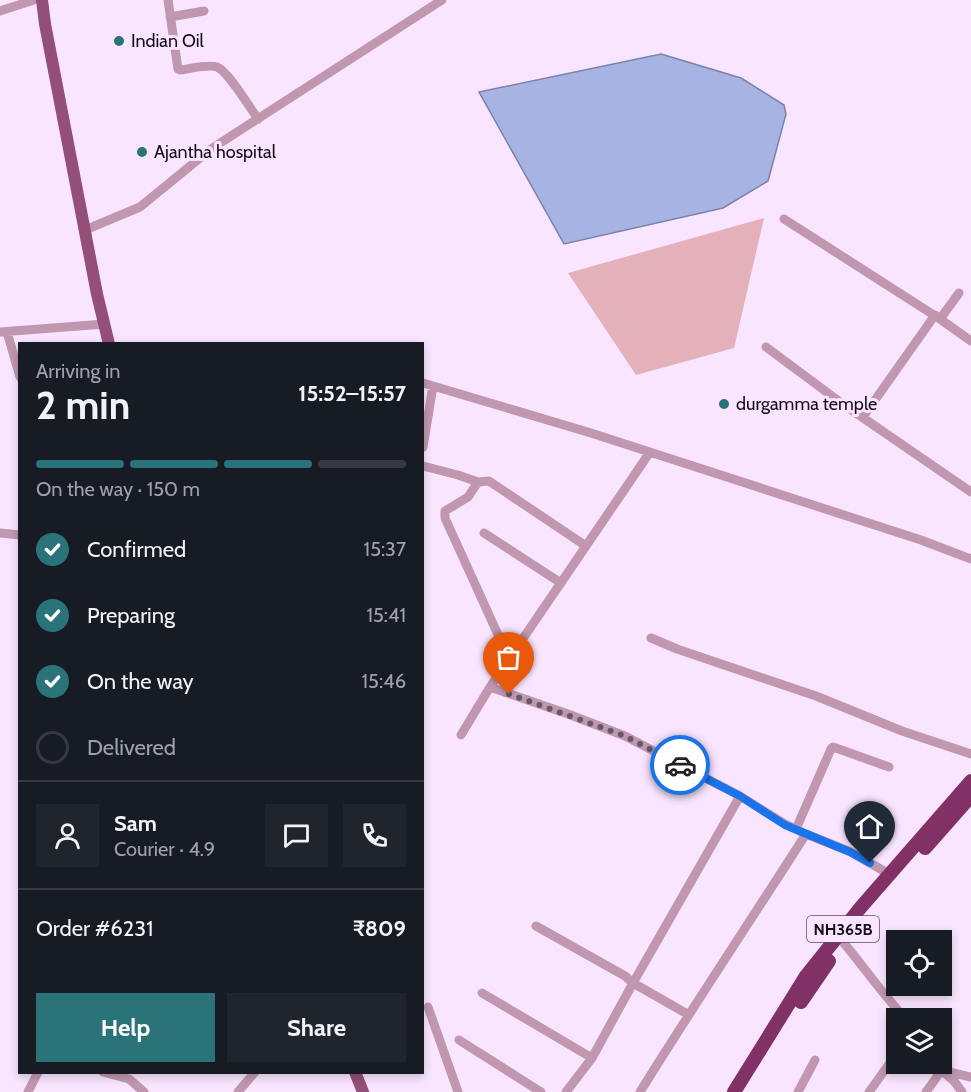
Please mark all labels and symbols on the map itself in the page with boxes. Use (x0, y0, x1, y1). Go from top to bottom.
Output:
place label: Indian Oil (131, 30, 205, 52)
marker: Indian Oil (112, 34, 126, 48)
place label: Ajantha hospital (154, 141, 277, 163)
marker: Ajantha hospital (135, 145, 149, 159)
place label: durgamma temple (736, 393, 877, 415)
marker: durgamma temple (717, 397, 731, 411)
pin (483, 632, 534, 694)
courier (650, 735, 710, 795)
pin (844, 801, 895, 863)
road number: NH365B (807, 916, 879, 942)

